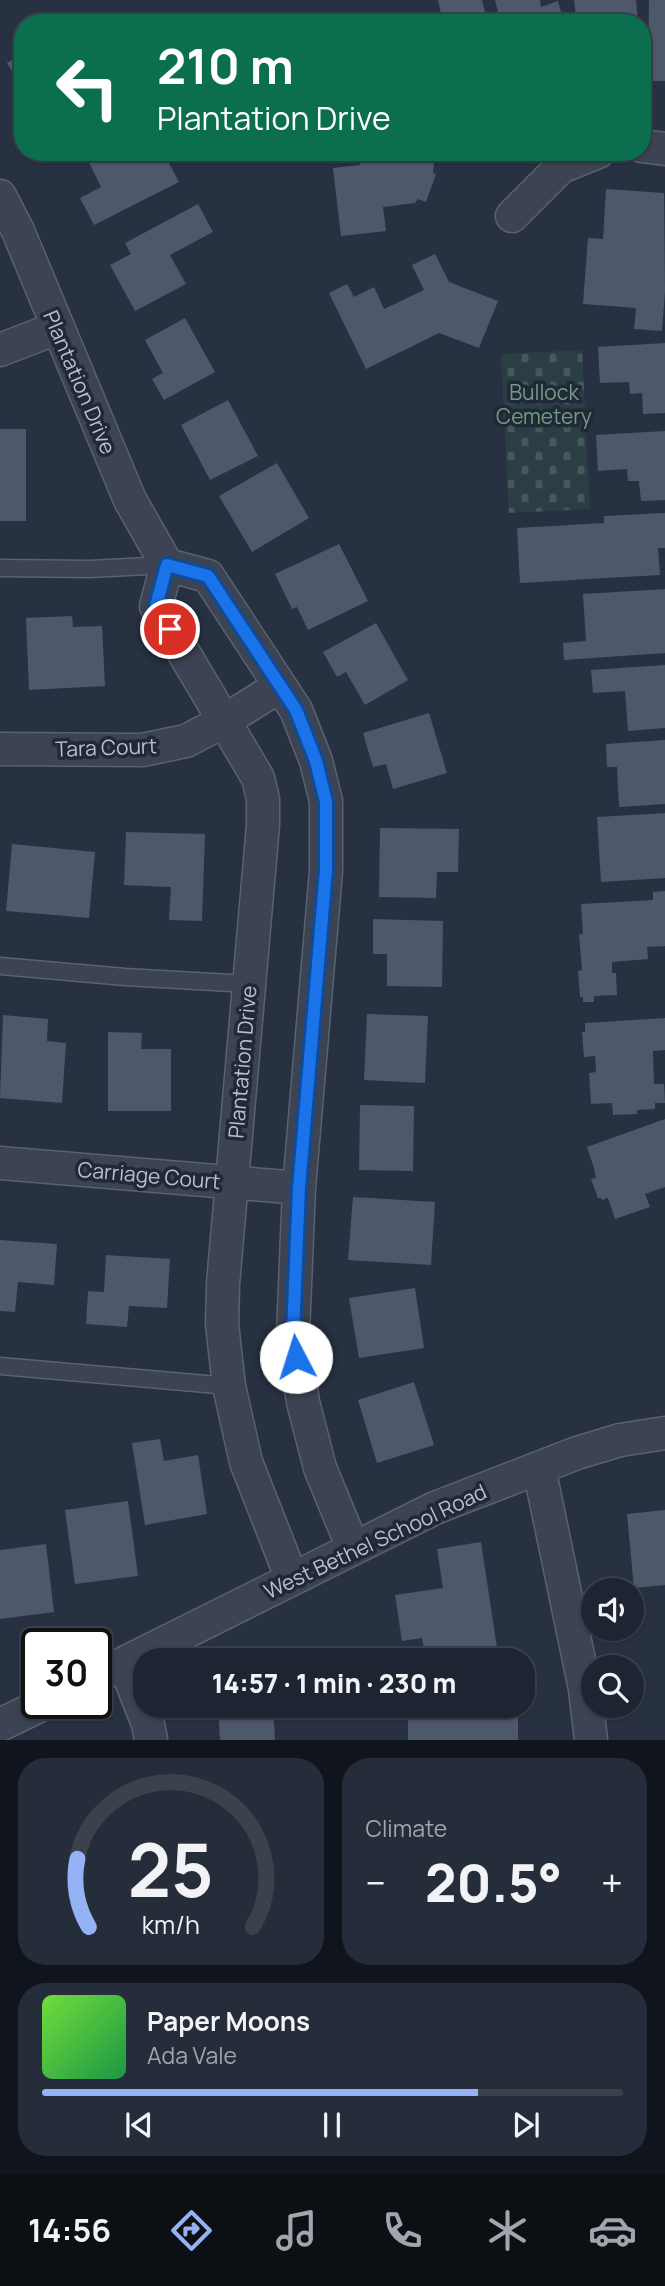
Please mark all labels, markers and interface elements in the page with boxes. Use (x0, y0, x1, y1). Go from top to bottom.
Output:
text: 210 m (157, 32, 294, 99)
icon: left (42, 42, 133, 133)
text: Plantation Drive (157, 96, 391, 140)
street label: Plantation Drive (37, 306, 123, 458)
park label: Bullock Cemetery (496, 378, 592, 430)
pin (140, 599, 200, 659)
icon: arrive (151, 610, 189, 648)
street label: Tara Court (55, 731, 157, 763)
street label: Plantation Drive (221, 984, 263, 1140)
street label: Carriage Court (76, 1155, 222, 1195)
position arrow (259, 1320, 333, 1394)
street label: West Bethel School Road (259, 1477, 491, 1605)
map controls (581, 1578, 644, 1718)
button: sound (581, 1578, 644, 1641)
speed limit sign: 30 (21, 1628, 112, 1719)
button: search (581, 1655, 644, 1718)
text: 14:57 · 1 min · 230 m (212, 1665, 456, 1701)
text: Climate (366, 1812, 447, 1844)
text: 25 (128, 1820, 214, 1920)
text: 20.5° (425, 1847, 562, 1918)
text: − (366, 1856, 386, 1908)
text: + (601, 1856, 623, 1908)
text: km/h (142, 1907, 200, 1942)
text: Paper Moons (147, 2003, 310, 2039)
text: Ada Vale (147, 2039, 237, 2071)
icon: previous (120, 2106, 158, 2144)
icon: pause (313, 2106, 351, 2144)
icon: next (507, 2106, 545, 2144)
icon: directions (167, 2206, 216, 2255)
icon: music (272, 2206, 321, 2255)
icon: phone (378, 2206, 427, 2255)
icon: climate (483, 2206, 532, 2255)
icon: car (588, 2206, 637, 2255)
text: 14:56 (28, 2208, 111, 2252)

